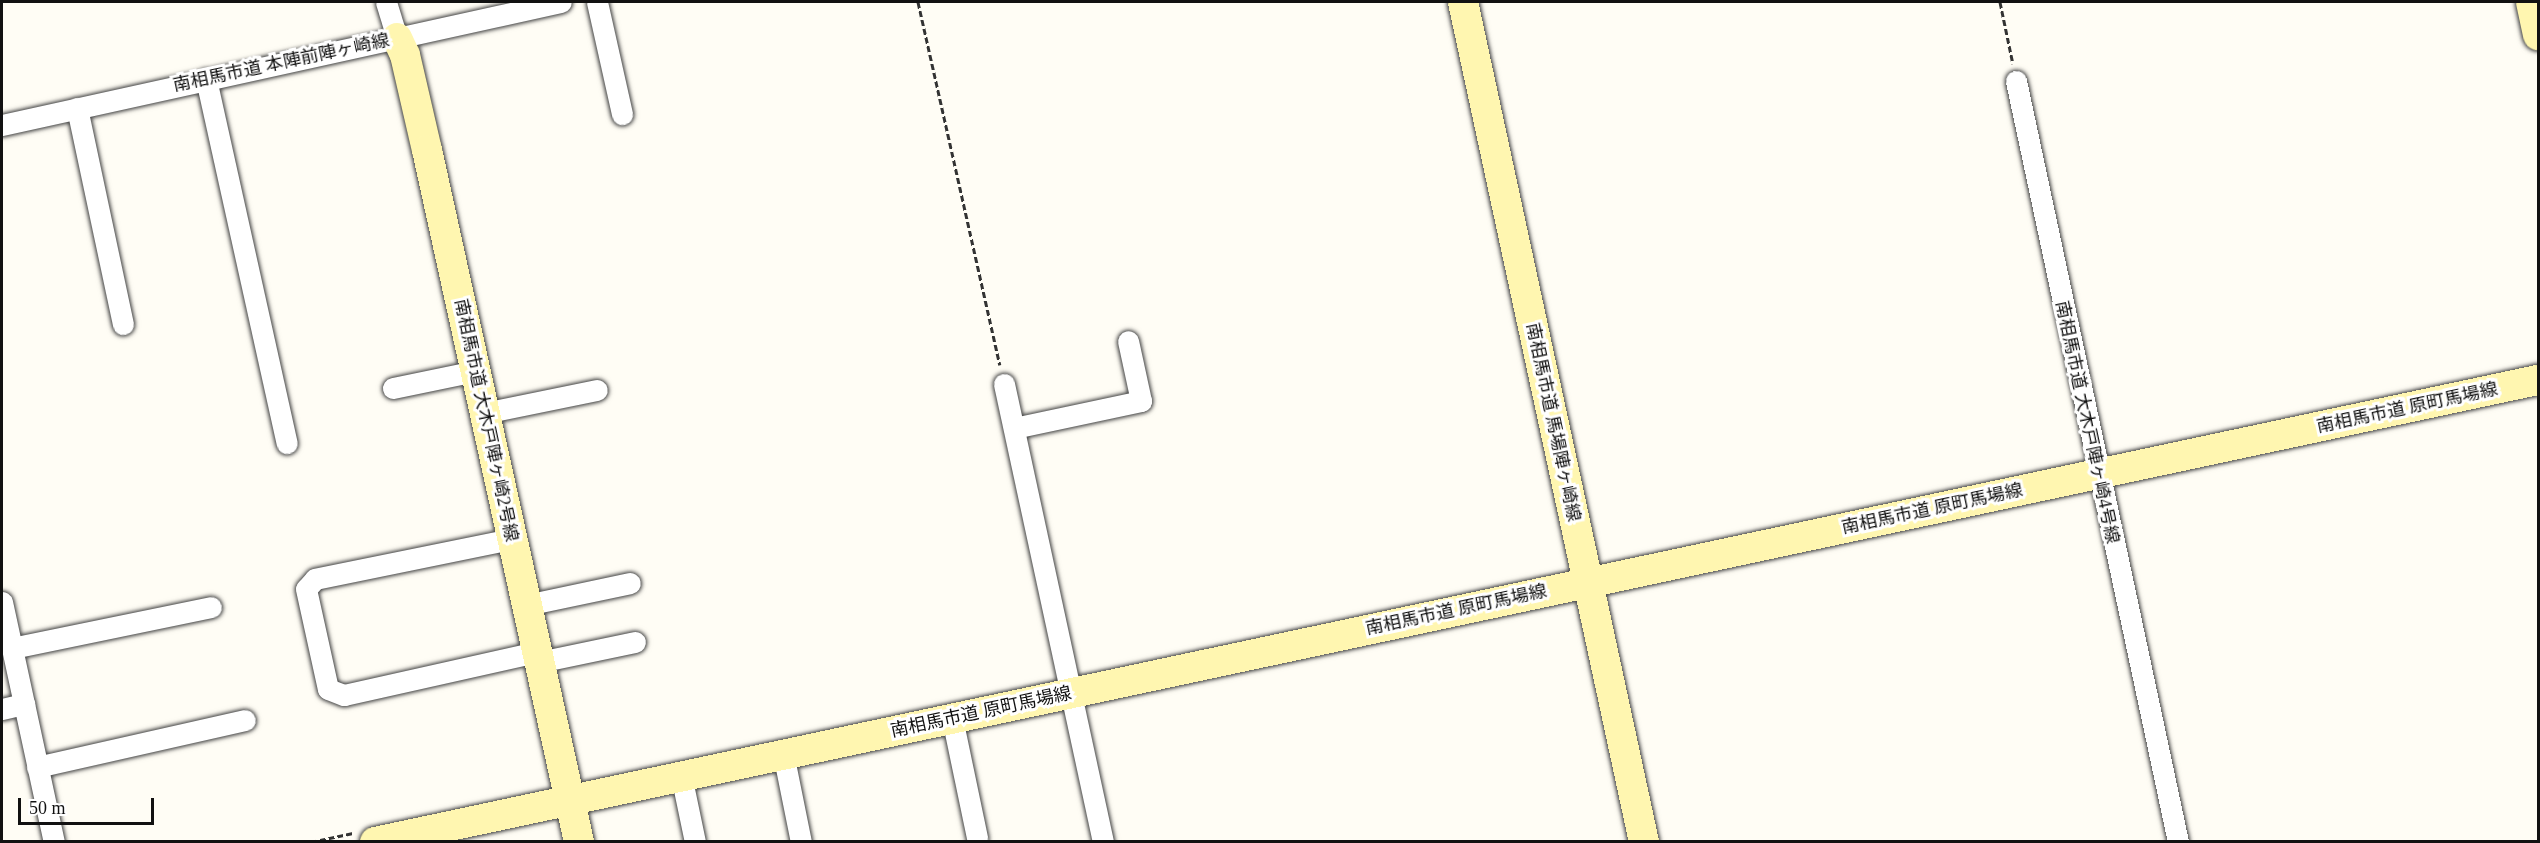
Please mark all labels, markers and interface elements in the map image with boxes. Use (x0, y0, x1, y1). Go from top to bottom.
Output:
street label: 南相馬市道 本陣前陣ヶ崎線 (171, 30, 391, 96)
street label: 南相馬市道 大木戸陣ヶ崎2号線 (450, 297, 522, 543)
street label: 南相馬市道 大木戸陣ヶ崎4号線 (2051, 299, 2123, 545)
street label: 南相馬市道 馬場陣ヶ崎線 (1521, 321, 1585, 523)
street label: 南相馬市道 原町馬場線 (2315, 378, 2499, 438)
street label: 南相馬市道 原町馬場線 (1840, 479, 2024, 539)
street label: 南相馬市道 原町馬場線 (1364, 580, 1548, 640)
street label: 南相馬市道 原町馬場線 (889, 682, 1073, 742)
scale bar (21, 786, 158, 824)
text: 50 m (29, 798, 66, 818)

